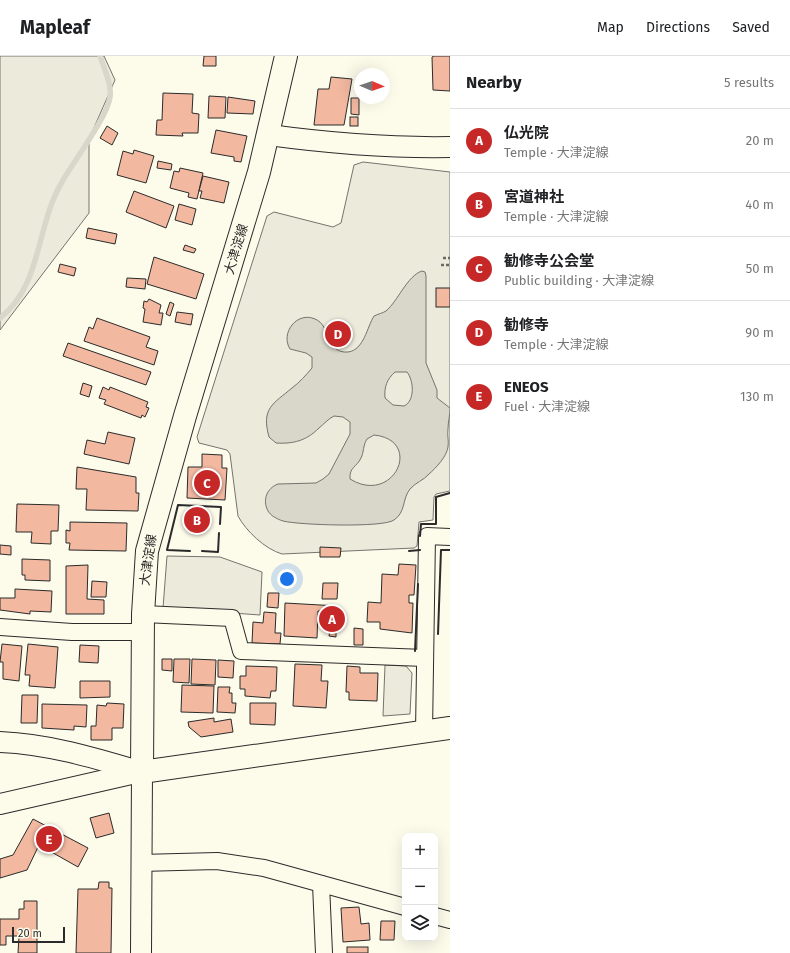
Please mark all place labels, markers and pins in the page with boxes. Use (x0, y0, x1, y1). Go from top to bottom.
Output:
pin: D (325, 319, 351, 349)
pin: C (194, 468, 220, 498)
pin: B (184, 505, 210, 535)
pin: A (319, 604, 345, 634)
pin: E (36, 824, 62, 854)

